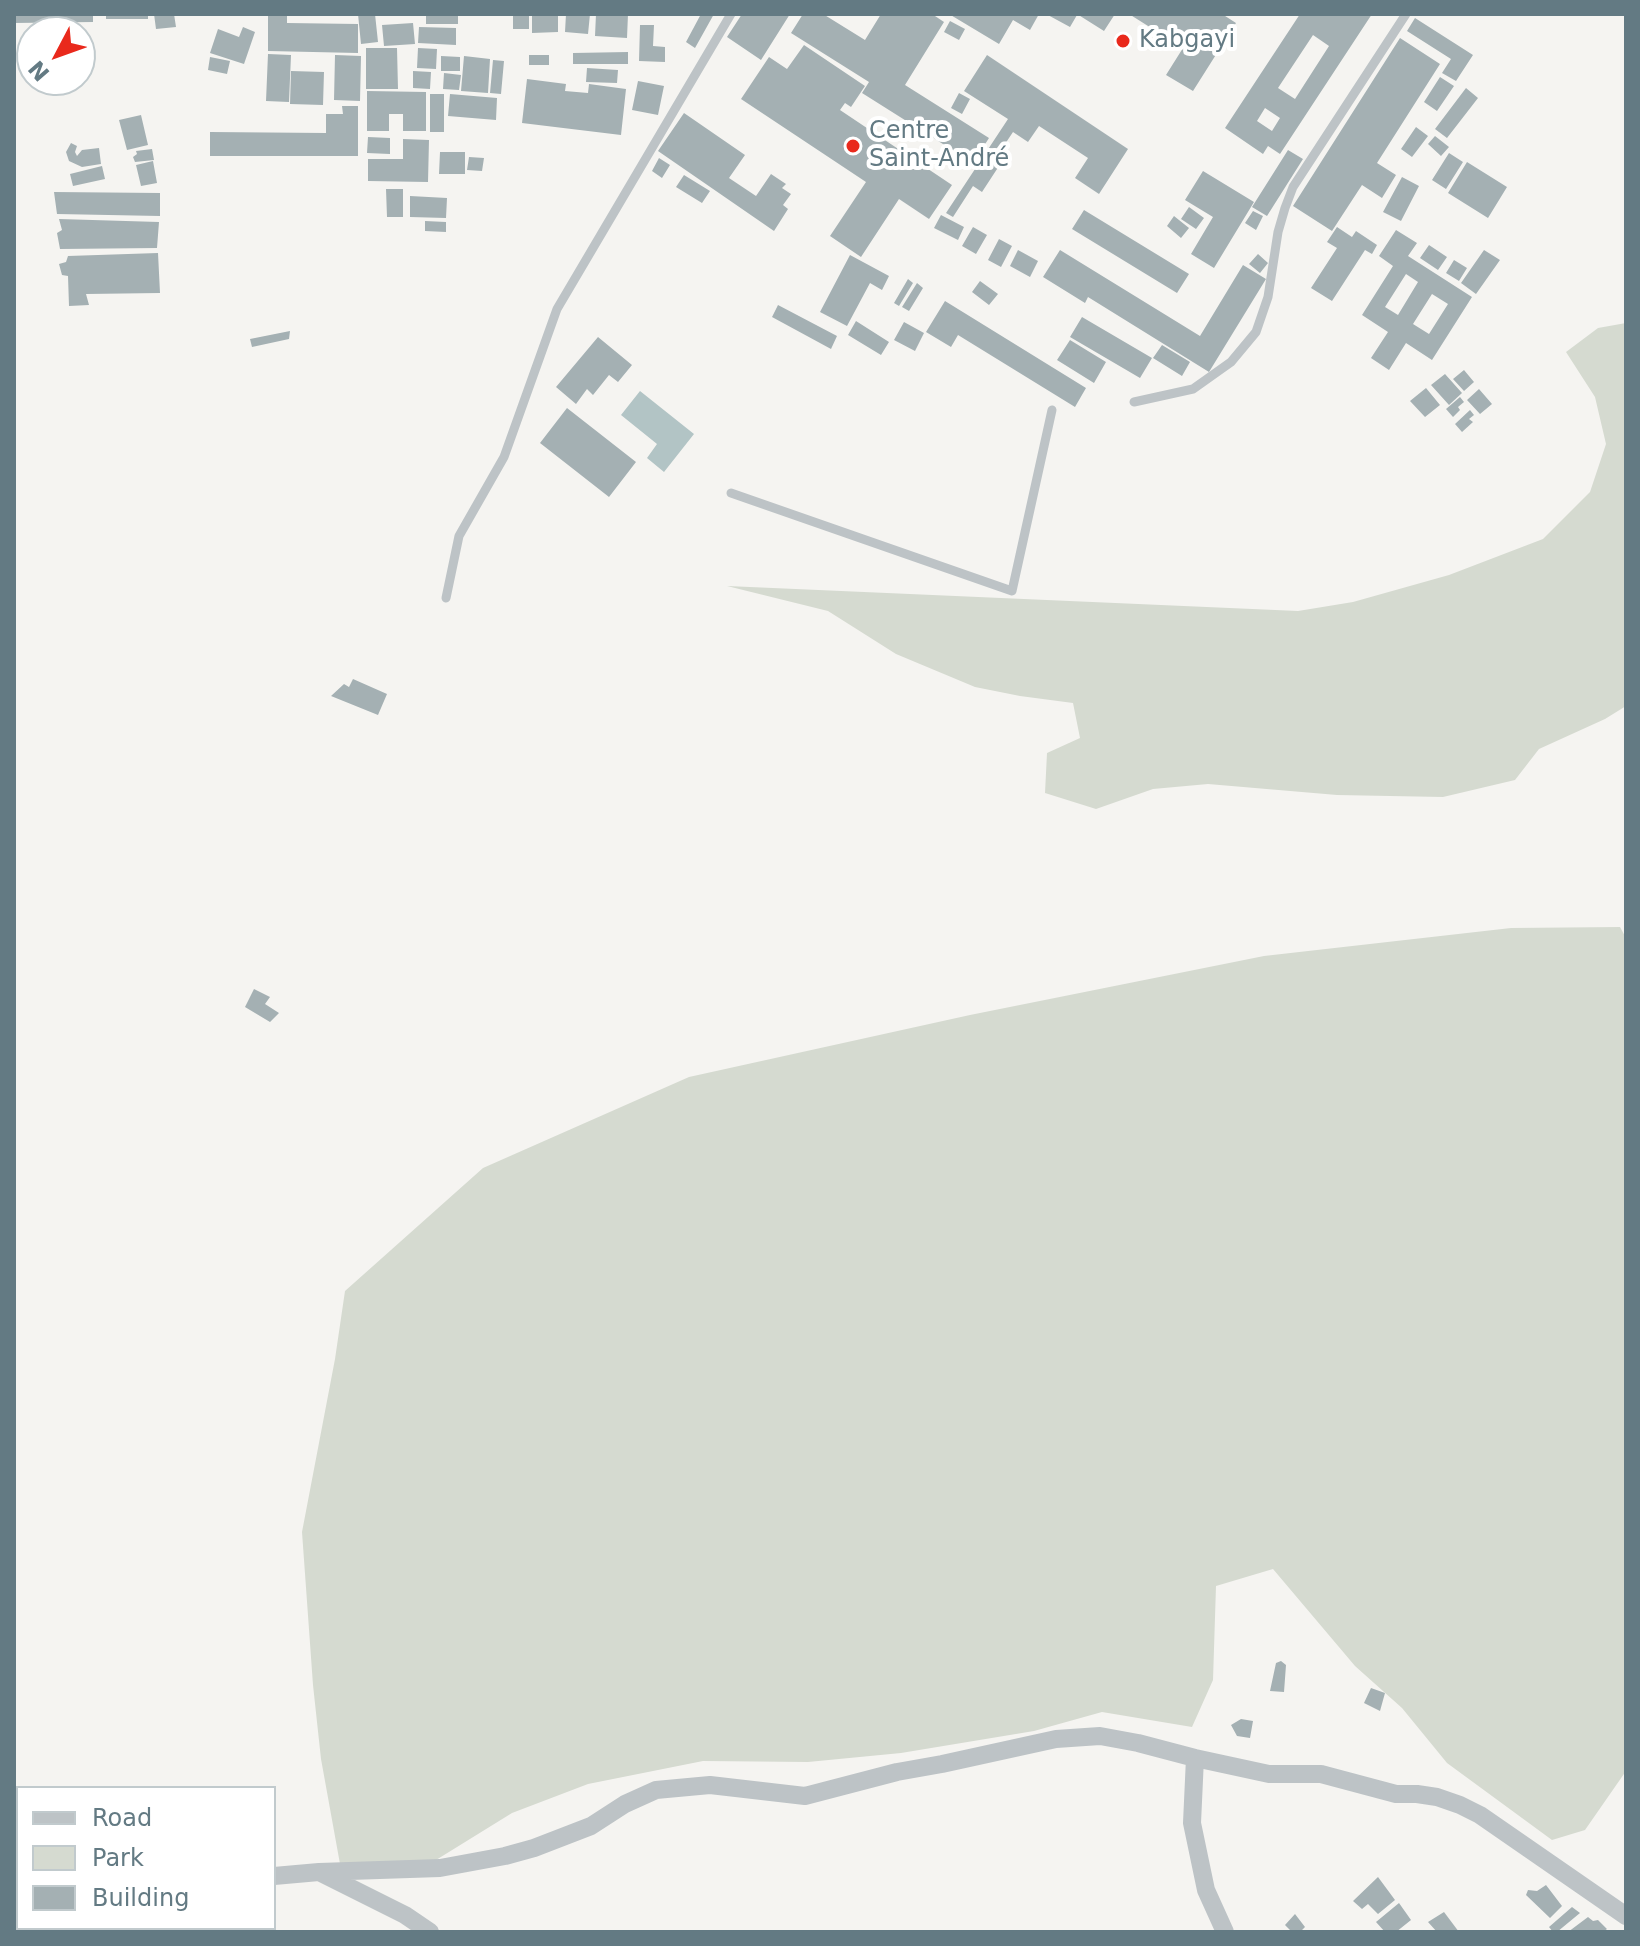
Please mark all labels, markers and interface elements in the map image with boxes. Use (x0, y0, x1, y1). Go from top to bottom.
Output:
north arrow (16, 16, 96, 96)
place label: Kabgayi (1139, 27, 1235, 55)
marker: Kabgayi (1114, 32, 1132, 50)
text: N (24, 56, 55, 86)
place label: Centre Saint-André (869, 118, 1009, 174)
marker: Centre Saint-André (844, 137, 862, 155)
legend (16, 1786, 276, 1930)
text: Road (92, 1804, 152, 1832)
text: Park (92, 1844, 144, 1872)
text: Building (92, 1884, 189, 1912)

